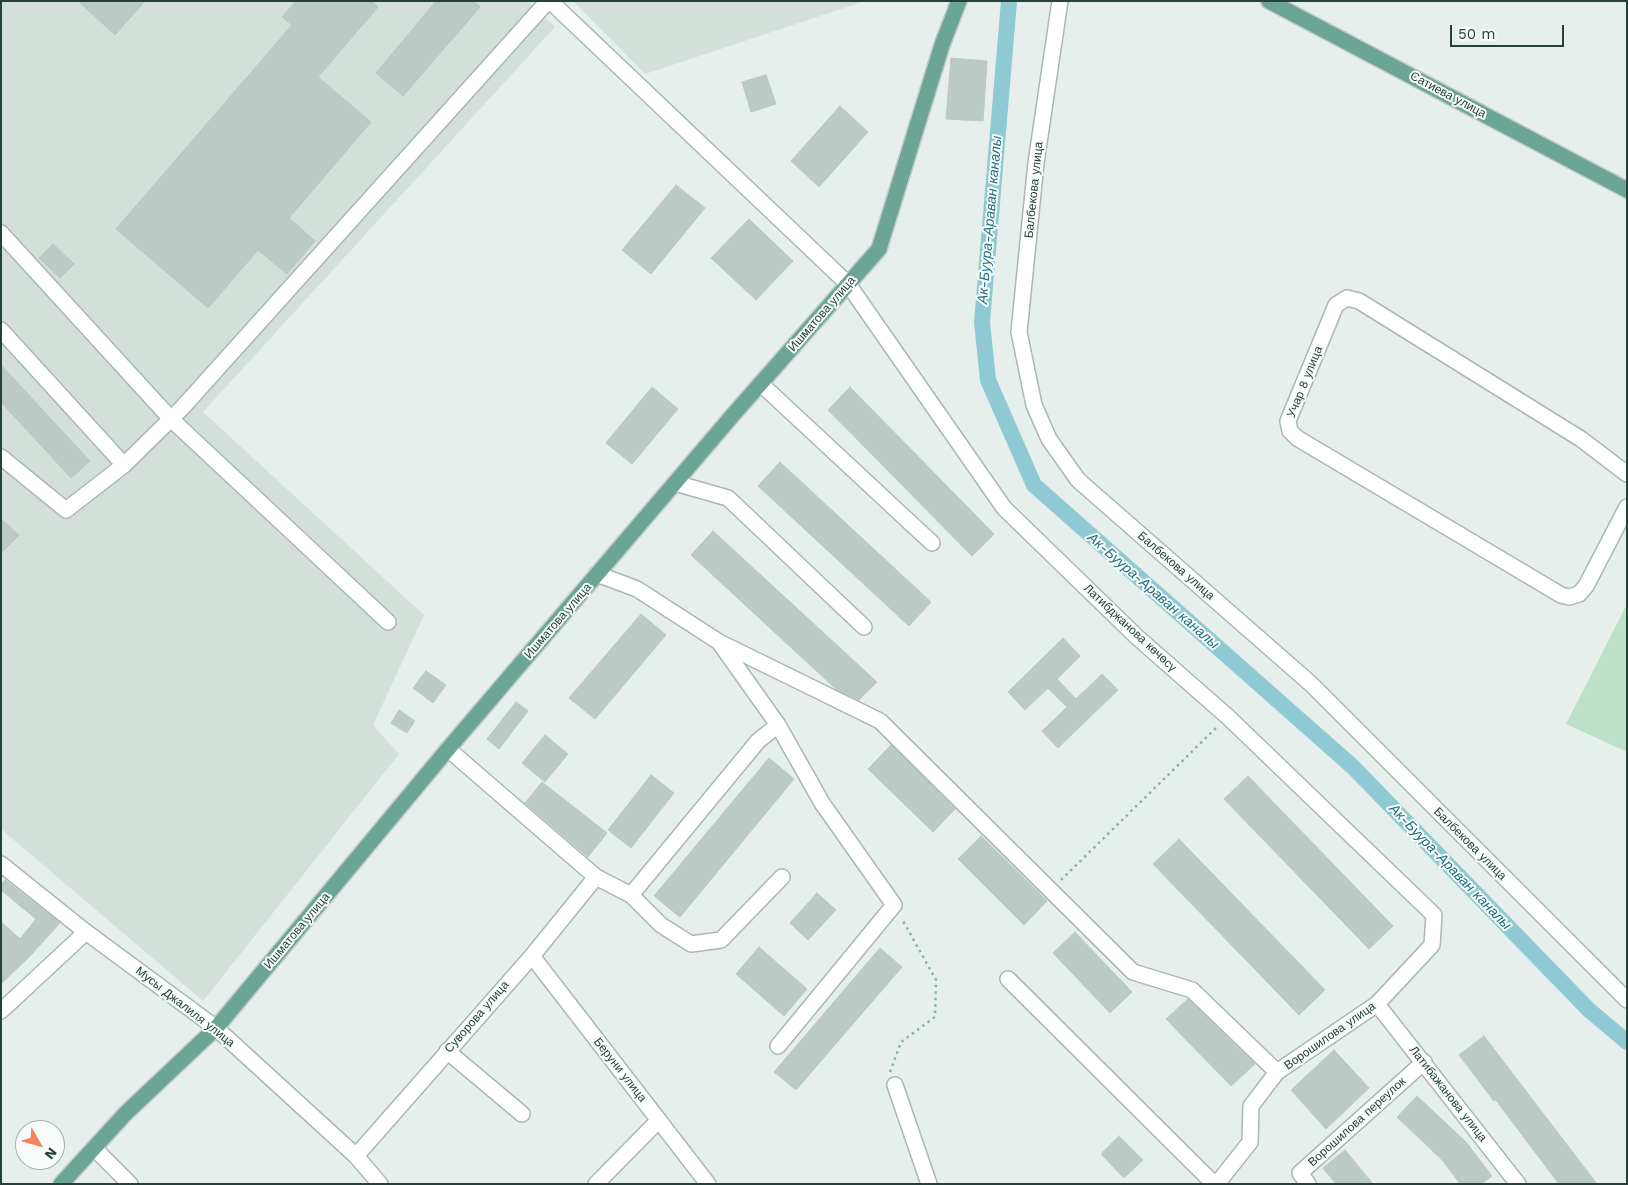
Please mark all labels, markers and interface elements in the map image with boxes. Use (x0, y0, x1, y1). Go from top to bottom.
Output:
scale bar (1453, 15, 1567, 47)
text: 50 m (1458, 25, 1495, 43)
street label: Сатиева улица (1408, 69, 1488, 121)
water label: Ак-Буура-Араван каналы (974, 135, 1006, 305)
street label: Балбекова улица (1022, 141, 1046, 239)
street label: Ишматова улица (785, 273, 859, 355)
street label: Учар 8 улица (1284, 344, 1326, 420)
water label: Ак-Буура-Араван каналы (1084, 529, 1222, 653)
street label: Балбекова улица (1135, 529, 1217, 603)
street label: Ишматова улица (521, 580, 595, 662)
street label: Латибджанова көчөсү (1081, 581, 1179, 675)
water label: Ак-Буура-Араван каналы (1385, 801, 1515, 933)
street label: Балбекова улица (1431, 805, 1509, 883)
street label: Ишматова улица (261, 890, 333, 972)
street label: Мусы Джалиля улица (133, 964, 237, 1050)
street label: Суворова улица (442, 978, 512, 1056)
street label: Ворошилова улица (1282, 999, 1378, 1073)
street label: Беруни улица (590, 1035, 650, 1105)
street label: Латибажанова улица (1406, 1043, 1490, 1145)
street label: Ворошилова переулок (1305, 1074, 1409, 1170)
north arrow (15, 1120, 65, 1170)
text: N (42, 1145, 61, 1163)

